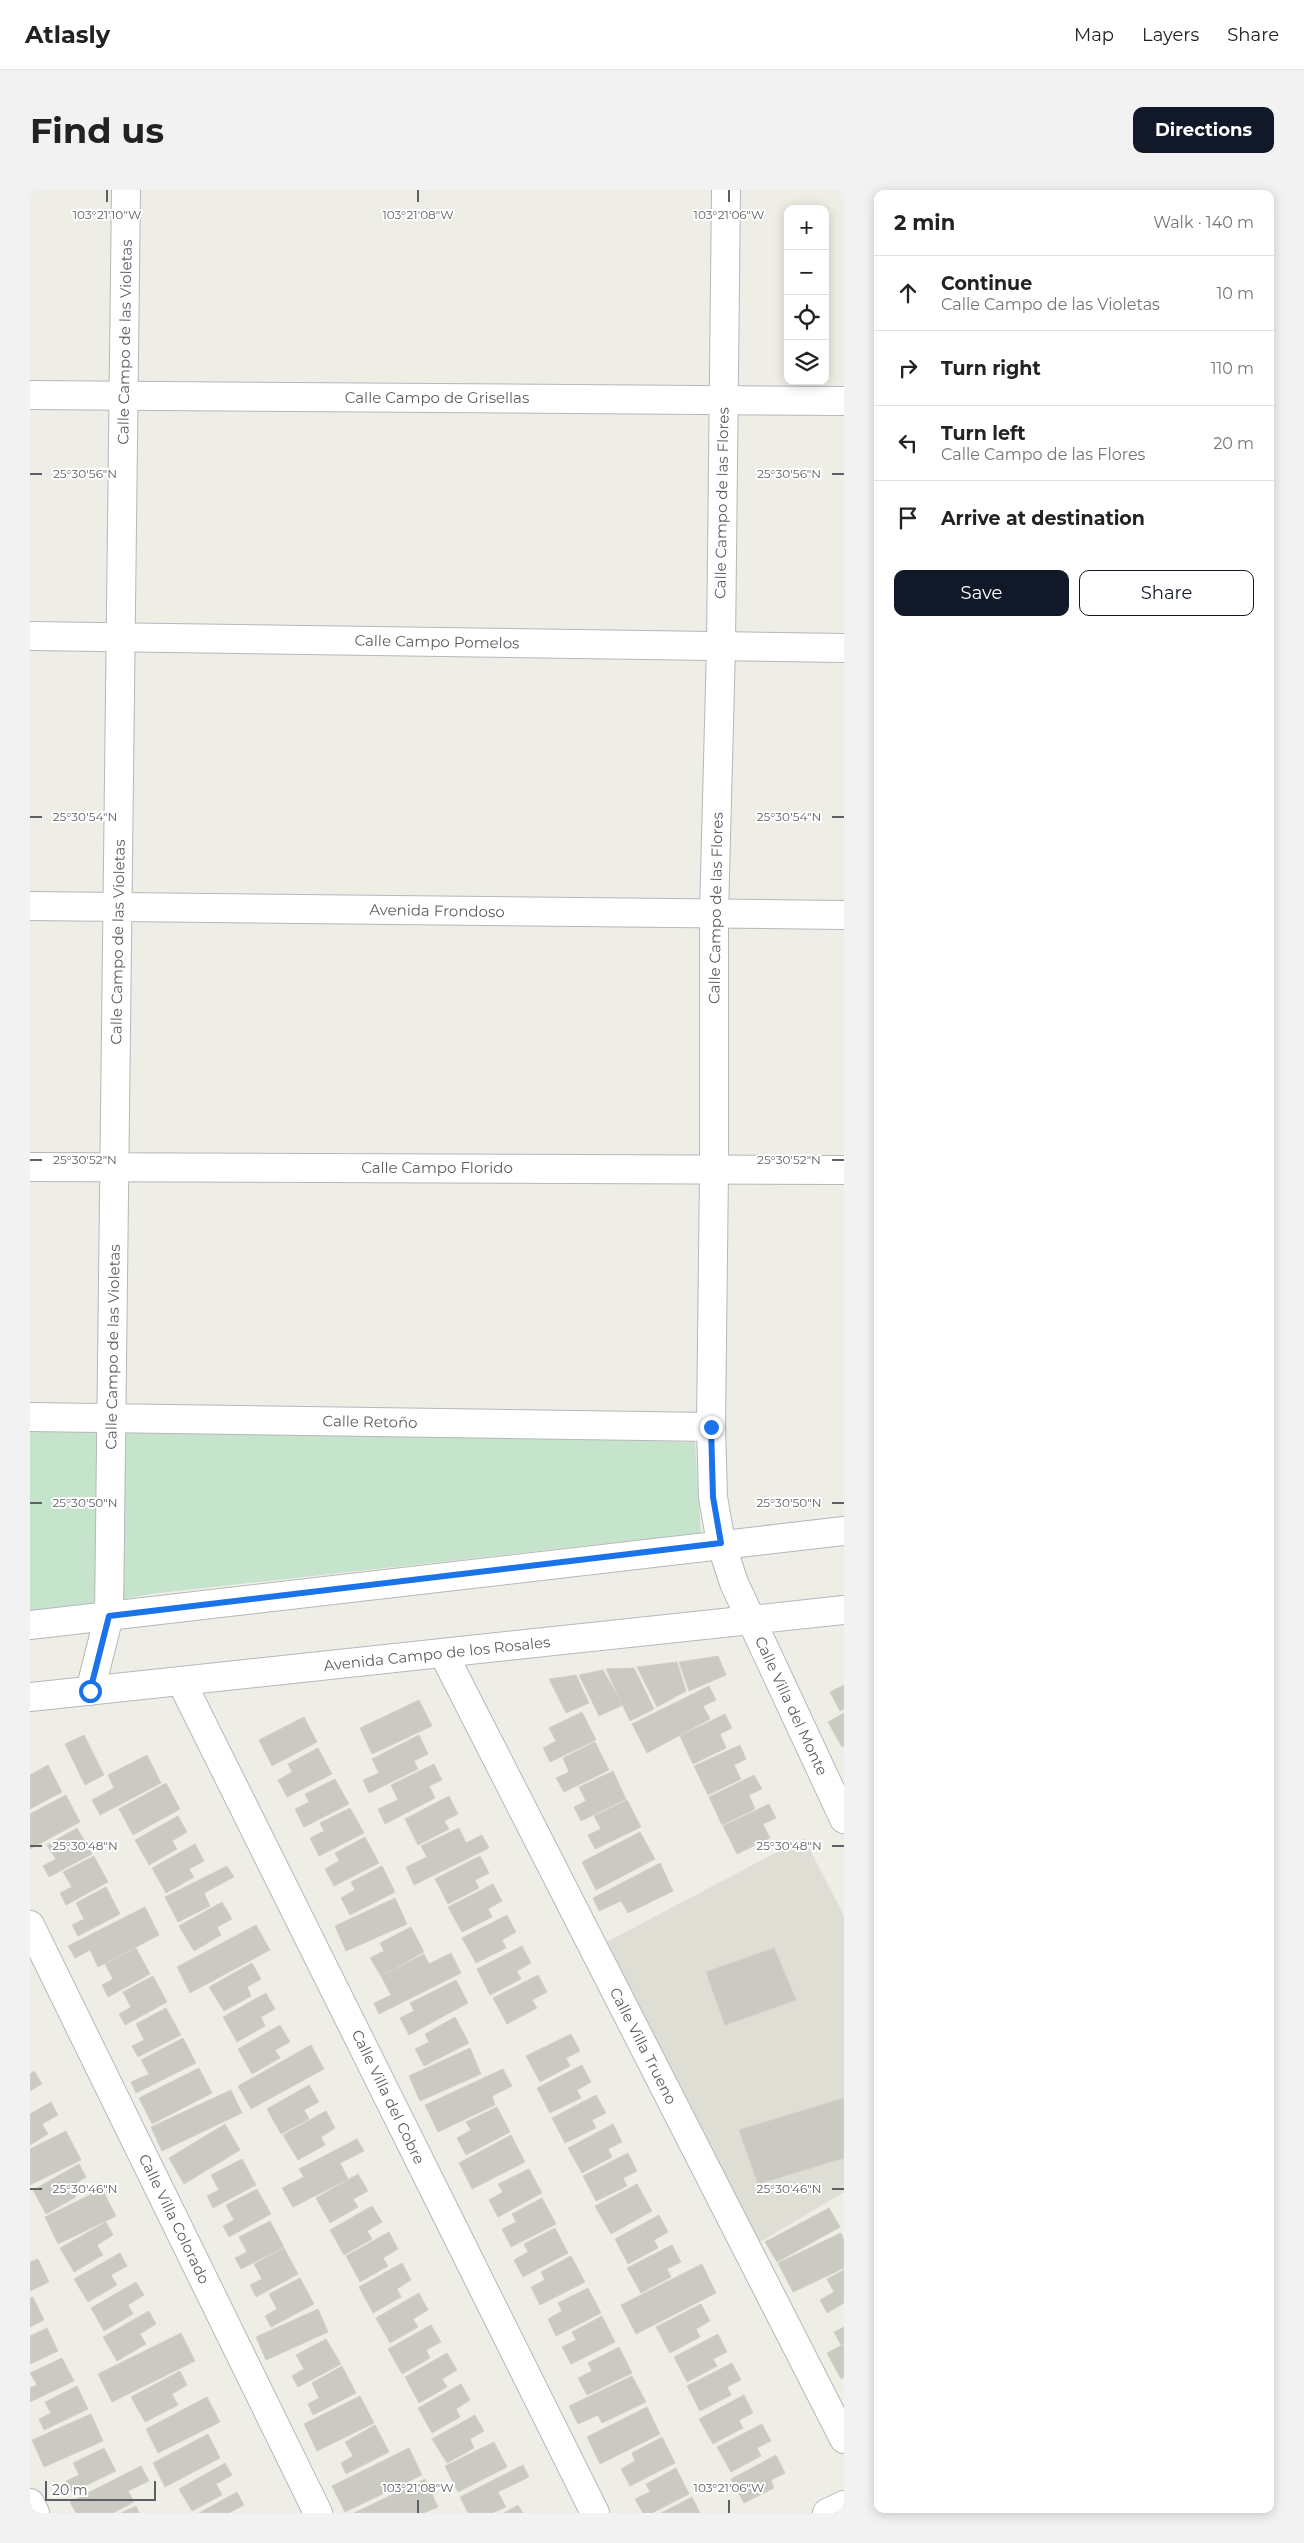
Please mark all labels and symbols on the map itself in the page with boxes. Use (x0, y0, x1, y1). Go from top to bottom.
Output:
text: 103°21'10"W (73, 207, 141, 222)
text: 103°21'08"W (382, 207, 454, 222)
text: 103°21'06"W (694, 207, 764, 222)
street label: Calle Campo de las Violetas (113, 239, 136, 445)
street label: Calle Campo de Grisellas (345, 388, 529, 407)
street label: Calle Campo de las Flores (710, 407, 733, 599)
text: 25°30'56"N (53, 466, 117, 481)
text: 25°30'56"N (757, 466, 821, 481)
street label: Calle Campo Pomelos (354, 631, 520, 652)
text: 25°30'54"N (53, 809, 117, 824)
text: 25°30'54"N (757, 809, 821, 824)
street label: Calle Campo de las Flores (704, 812, 727, 1004)
street label: Calle Campo de las Violetas (106, 839, 129, 1045)
street label: Avenida Frondoso (369, 900, 505, 921)
text: 25°30'52"N (53, 1152, 117, 1167)
text: 25°30'52"N (757, 1152, 821, 1167)
street label: Calle Campo Florido (361, 1158, 513, 1177)
street label: Calle Campo de las Violetas (101, 1244, 124, 1450)
street label: Calle Retoño (322, 1411, 418, 1432)
route end (700, 1416, 723, 1439)
text: 25°30'50"N (52, 1495, 118, 1510)
text: 25°30'50"N (756, 1495, 822, 1510)
street label: Avenida Campo de los Rosales (323, 1632, 551, 1675)
street label: Calle Villa del Monte (751, 1633, 832, 1778)
route start (79, 1680, 102, 1703)
text: 25°30'48"N (52, 1838, 118, 1853)
text: 25°30'48"N (756, 1838, 822, 1853)
street label: Calle Villa Trueno (606, 1984, 681, 2107)
street label: Calle Villa del Cobre (348, 2026, 429, 2167)
street label: Calle Villa Colorado (135, 2151, 214, 2287)
text: 25°30'46"N (53, 2181, 117, 2196)
text: 25°30'46"N (757, 2181, 821, 2196)
scale bar (45, 2478, 156, 2501)
text: 103°21'08"W (382, 2480, 454, 2495)
text: 103°21'06"W (694, 2480, 764, 2495)

